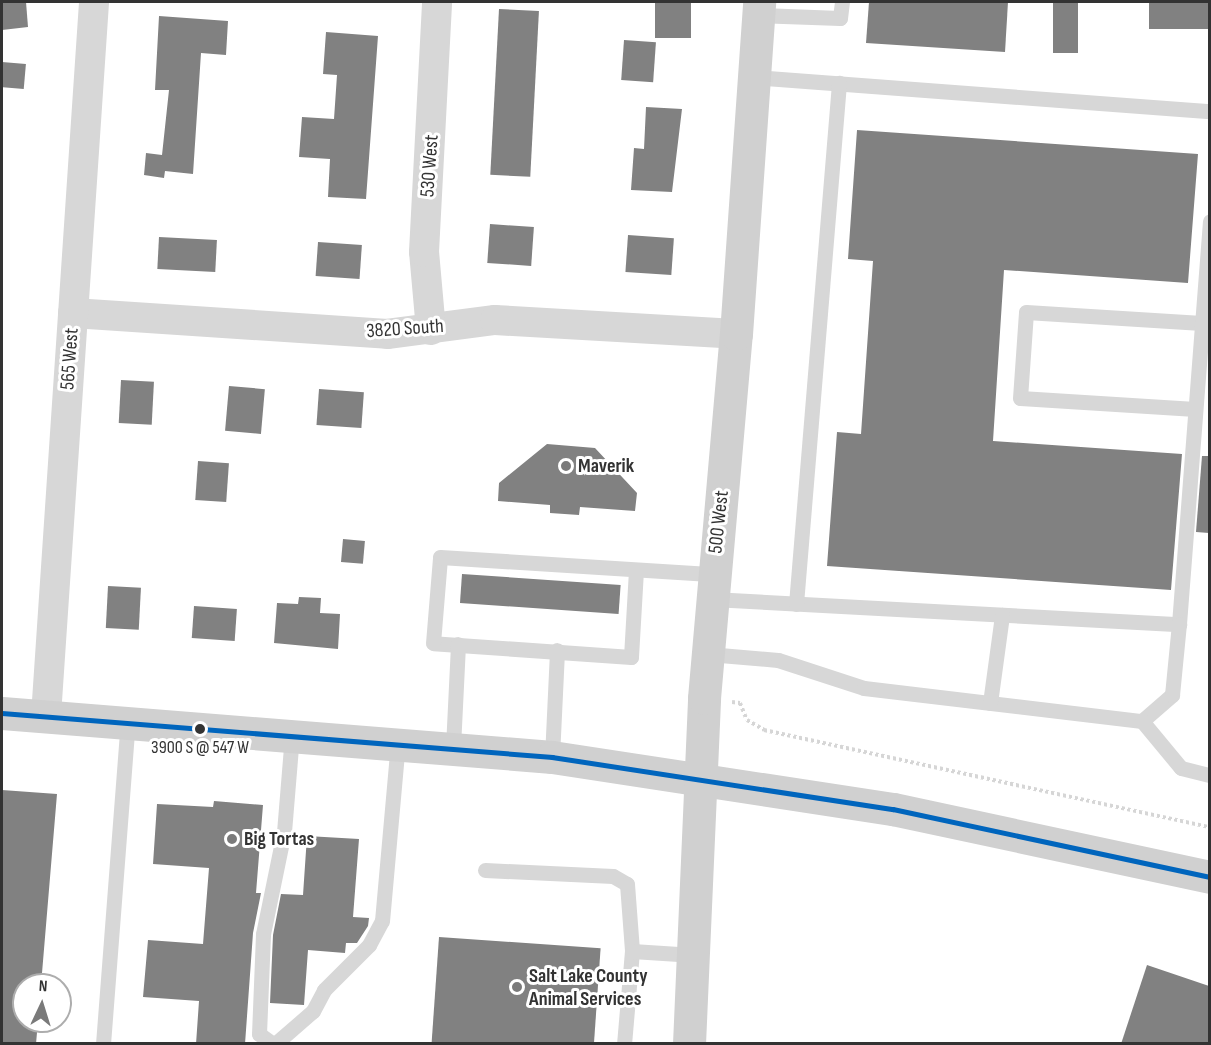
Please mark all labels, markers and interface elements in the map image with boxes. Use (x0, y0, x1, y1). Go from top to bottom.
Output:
street label: 530 West (416, 134, 444, 198)
street label: 3820 South (365, 314, 445, 344)
street label: 565 West (56, 327, 84, 391)
place label: Maverik (578, 454, 634, 478)
marker: Maverik (559, 459, 573, 473)
street label: 500 West (704, 489, 734, 555)
marker: 3900 S @ 547 W (194, 723, 206, 735)
place label: 3900 S @ 547 W (151, 737, 249, 759)
place label: Big Tortas (244, 827, 314, 851)
marker: Big Tortas (225, 832, 239, 846)
place label: Salt Lake County Animal Services (529, 964, 648, 1011)
north arrow (12, 973, 72, 1033)
text: N (38, 977, 48, 996)
marker: Salt Lake County Animal Services (510, 980, 524, 994)

